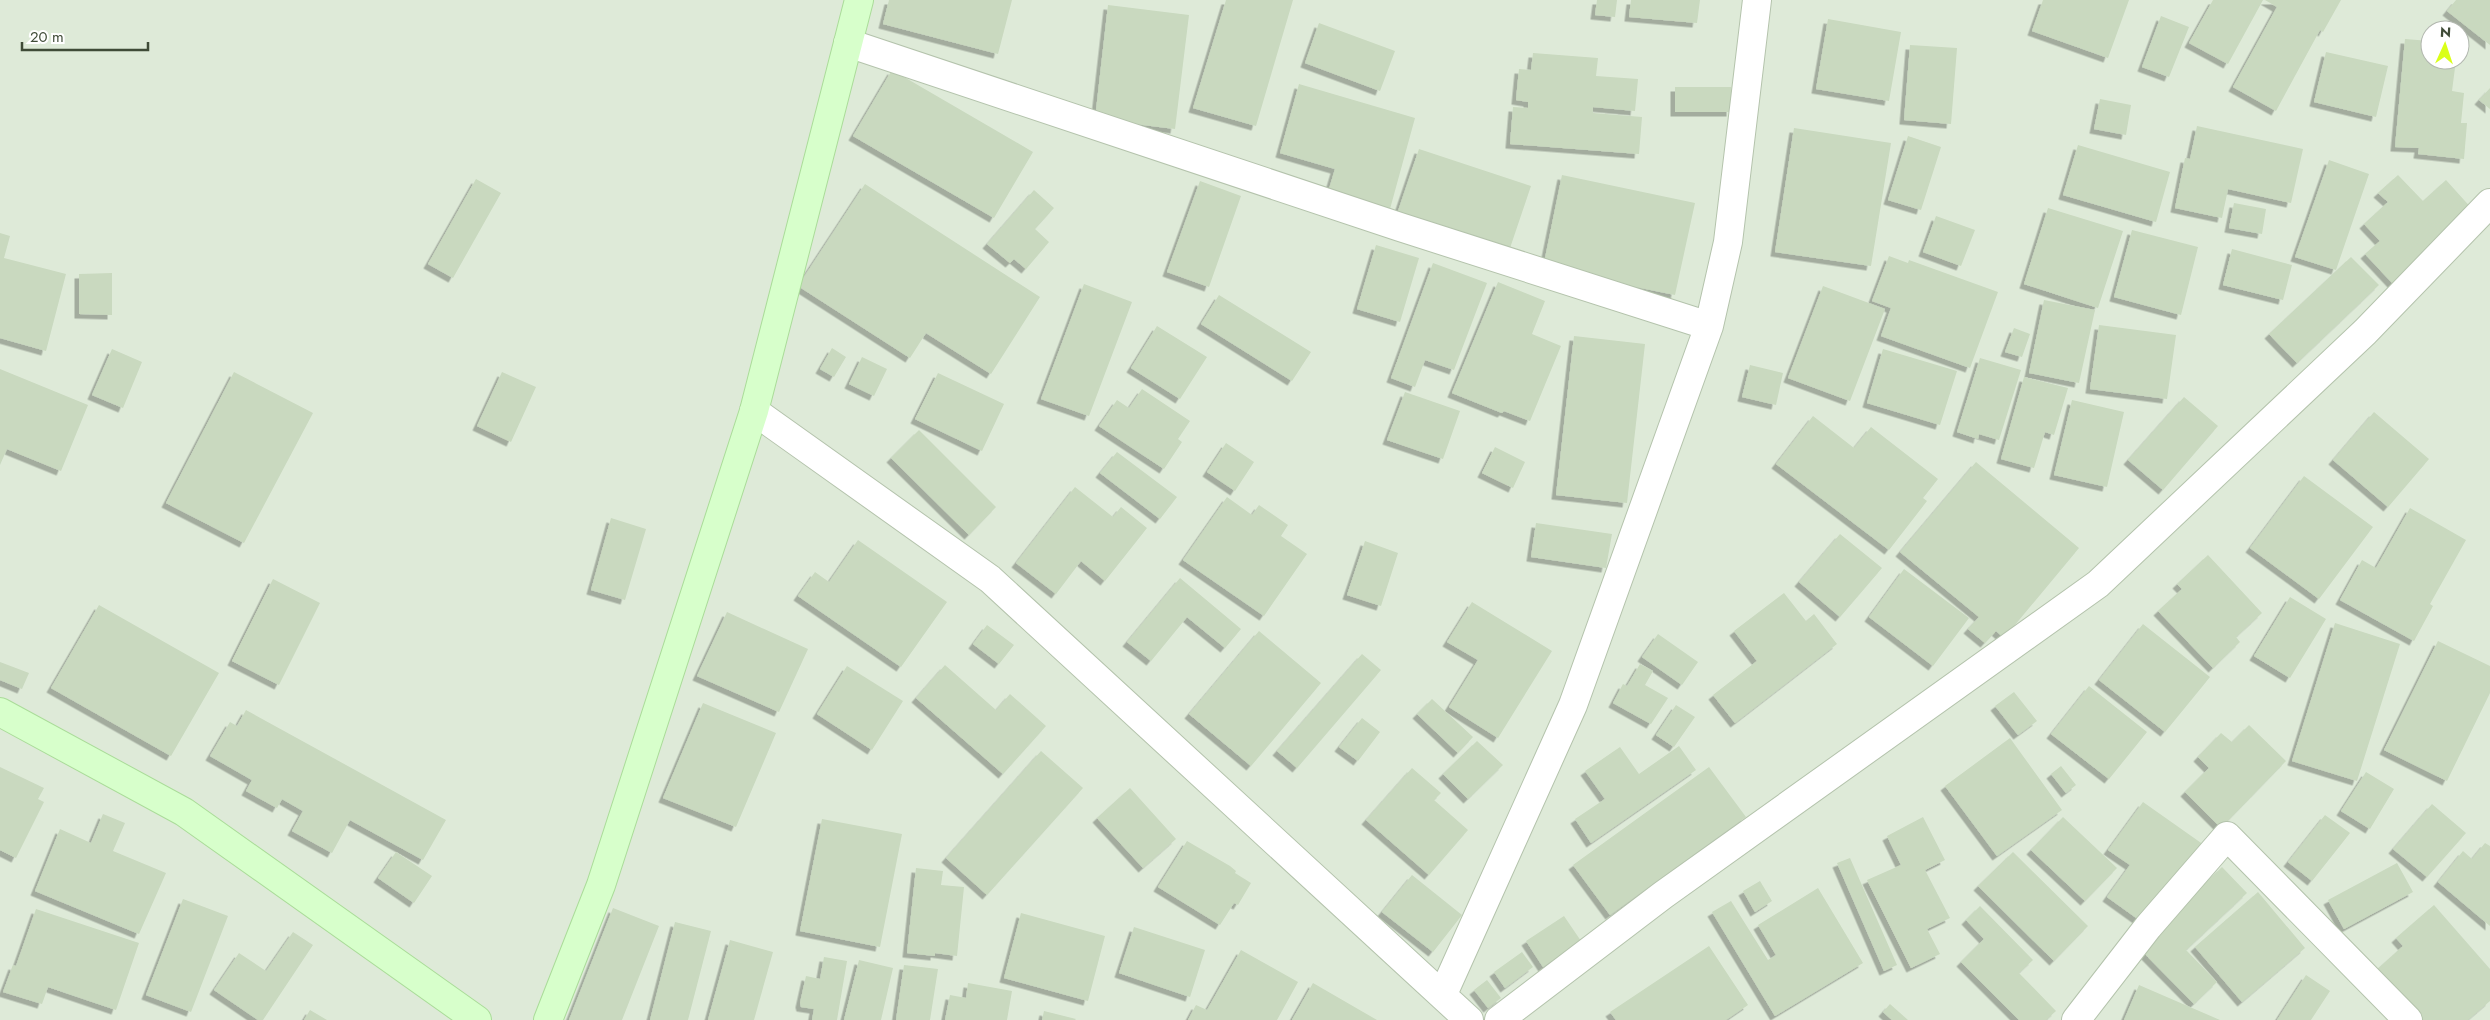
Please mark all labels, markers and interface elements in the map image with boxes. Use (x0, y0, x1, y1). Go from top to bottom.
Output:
scale bar (22, 20, 149, 52)
north arrow (2420, 20, 2470, 70)
text: N (2440, 22, 2452, 42)
text: 20 m (30, 26, 64, 48)

